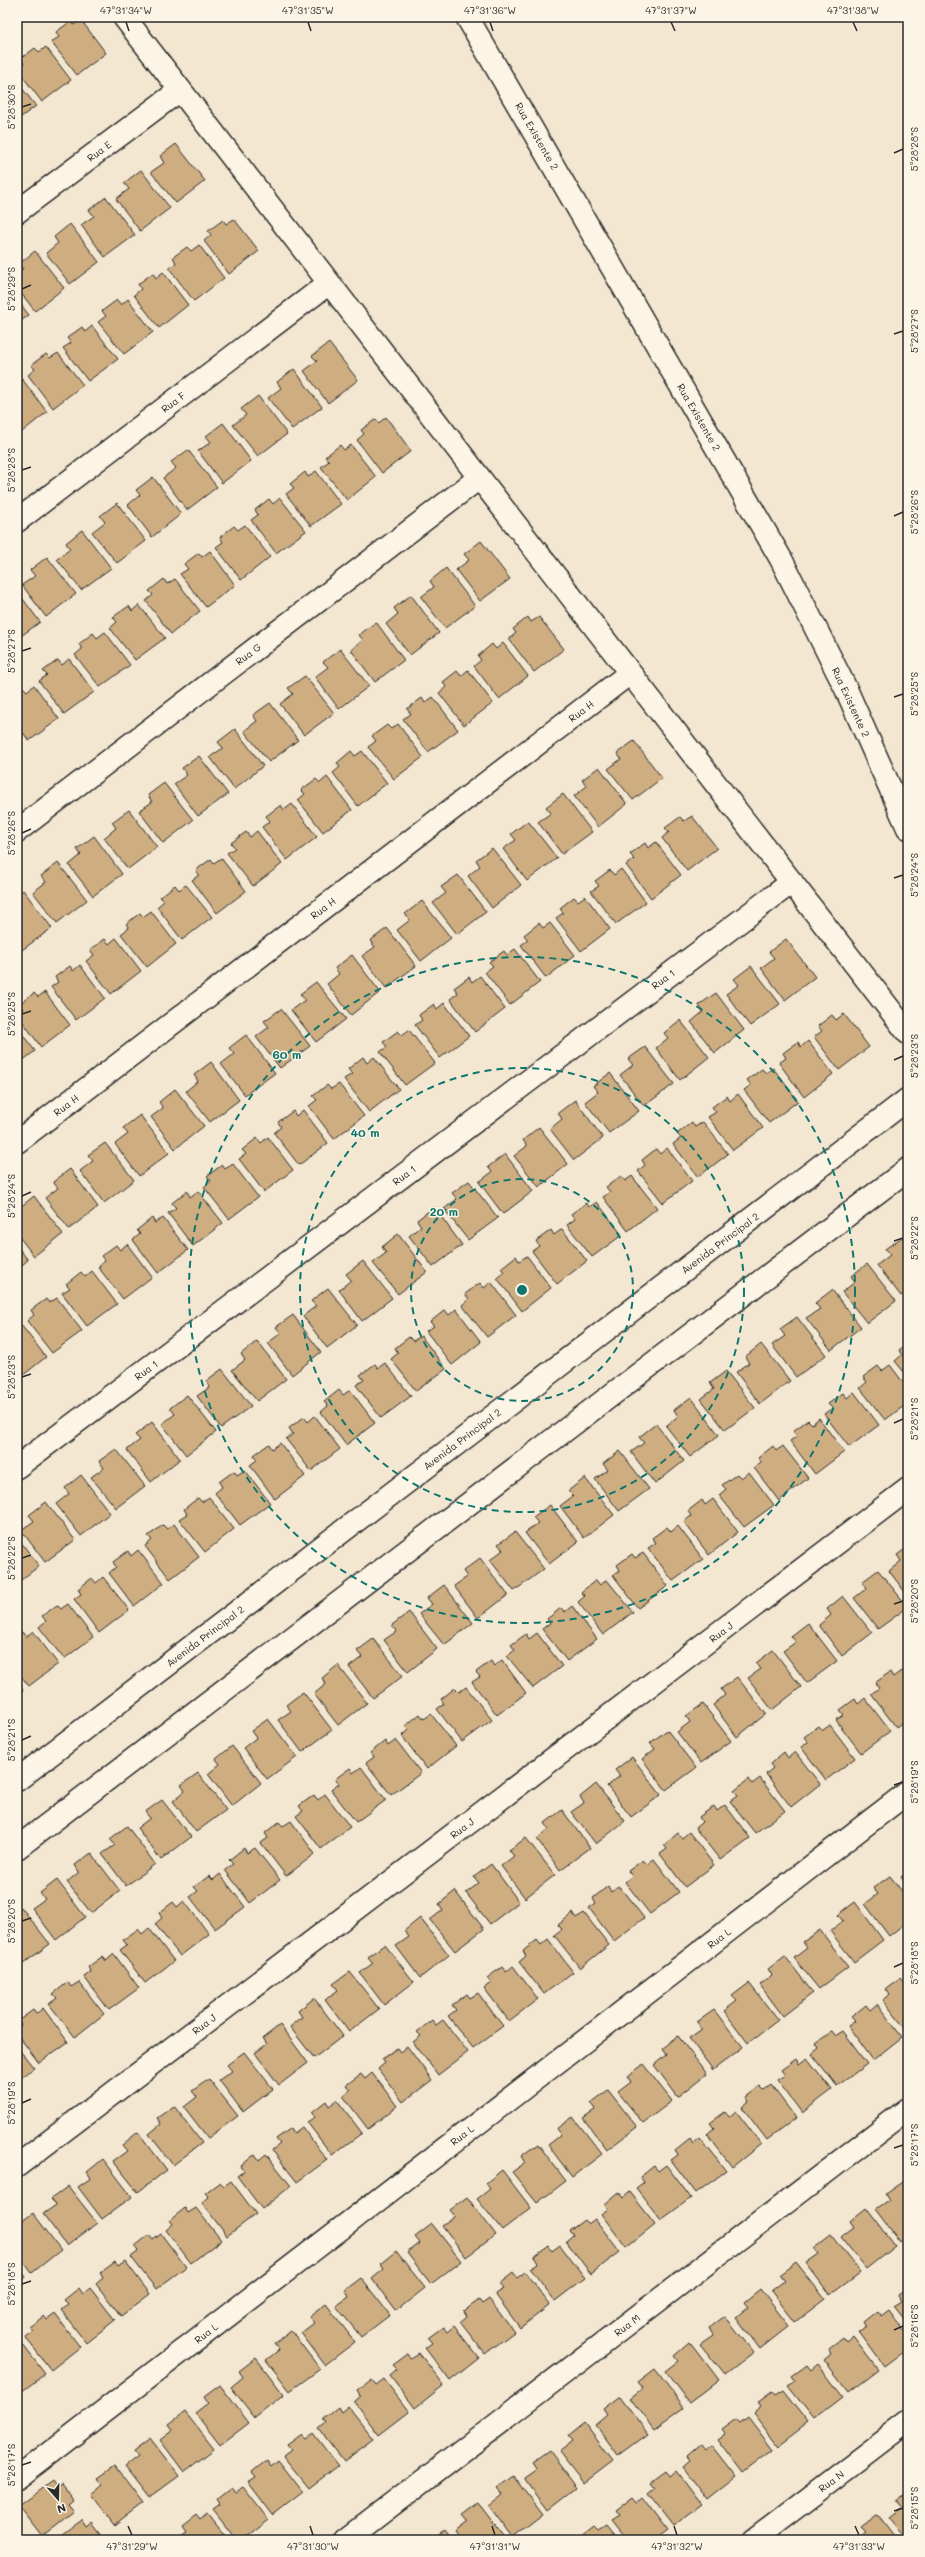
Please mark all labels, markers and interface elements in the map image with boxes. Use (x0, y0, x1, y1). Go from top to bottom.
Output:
text: 47°31'34"W (100, 3, 152, 17)
text: 47°31'35"W (282, 3, 334, 17)
text: 47°31'36"W (464, 3, 516, 17)
text: 47°31'37"W (645, 3, 697, 17)
text: 47°31'38"W (827, 3, 879, 17)
text: 5°28'30"S (4, 84, 18, 129)
street label: Rua Existente 2 (512, 100, 562, 172)
text: 5°28'28"S (907, 126, 921, 171)
street label: Rua E (84, 137, 114, 165)
text: 5°28'29"S (4, 267, 18, 311)
text: 5°28'27"S (907, 309, 921, 353)
street label: Rua Existente 2 (674, 381, 724, 453)
street label: Rua F (158, 388, 188, 416)
text: 5°28'28"S (4, 447, 18, 492)
text: 5°28'26"S (907, 489, 921, 534)
text: 5°28'27"S (4, 629, 18, 673)
street label: Rua G (232, 639, 264, 668)
street label: Rua Existente 2 (829, 665, 873, 739)
text: 5°28'25"S (907, 672, 921, 716)
street label: Rua H (565, 697, 597, 725)
text: 5°28'26"S (4, 810, 18, 855)
text: 5°28'24"S (907, 853, 921, 897)
street label: Rua H (307, 894, 339, 922)
street label: Rua 1 (648, 966, 678, 992)
text: 5°28'25"S (4, 992, 18, 1036)
text: 5°28'23"S (907, 1034, 921, 1078)
text: 60 m (273, 1046, 301, 1062)
street label: Rua H (50, 1091, 82, 1119)
text: 40 m (350, 1124, 380, 1140)
street label: Rua 1 (389, 1162, 419, 1188)
text: 5°28'24"S (4, 1174, 18, 1218)
text: 20 m (430, 1203, 458, 1219)
street label: Avenida Principal 2 (678, 1209, 762, 1277)
text: 5°28'22"S (907, 1216, 921, 1260)
centre of rings (515, 1283, 529, 1297)
text: 5°28'23"S (4, 1355, 18, 1399)
street label: Rua 1 (131, 1357, 161, 1383)
text: 5°28'21"S (907, 1397, 921, 1440)
street label: Avenida Principal 2 (420, 1405, 504, 1473)
text: 5°28'22"S (4, 1536, 18, 1580)
text: 5°28'20"S (907, 1578, 921, 1623)
street label: Avenida Principal 2 (163, 1602, 247, 1670)
street label: Rua J (706, 1618, 736, 1646)
text: 5°28'21"S (4, 1718, 18, 1761)
text: 5°28'19"S (907, 1760, 921, 1804)
street label: Rua J (447, 1814, 477, 1842)
text: 5°28'20"S (4, 1898, 18, 1943)
street label: Rua L (704, 1924, 734, 1952)
text: 5°28'18"S (907, 1941, 921, 1985)
street label: Rua J (189, 2010, 219, 2038)
text: 5°28'19"S (4, 2081, 18, 2125)
street label: Rua L (447, 2121, 477, 2149)
text: 5°28'17"S (907, 2123, 921, 2166)
text: 5°28'18"S (4, 2262, 18, 2306)
text: 5°28'16"S (907, 2304, 921, 2348)
street label: Rua M (611, 2311, 643, 2339)
street label: Rua L (191, 2319, 221, 2347)
text: 5°28'17"S (4, 2443, 18, 2486)
street label: Rua N (815, 2467, 847, 2495)
north arrow (38, 2479, 78, 2519)
text: 5°28'15"S (907, 2486, 921, 2529)
text: N (55, 2500, 68, 2517)
text: 47°31'29"W (106, 2539, 158, 2553)
text: 47°31'30"W (287, 2539, 339, 2553)
text: 47°31'31"W (470, 2539, 520, 2553)
text: 47°31'32"W (651, 2539, 703, 2553)
text: 47°31'33"W (833, 2539, 885, 2553)

